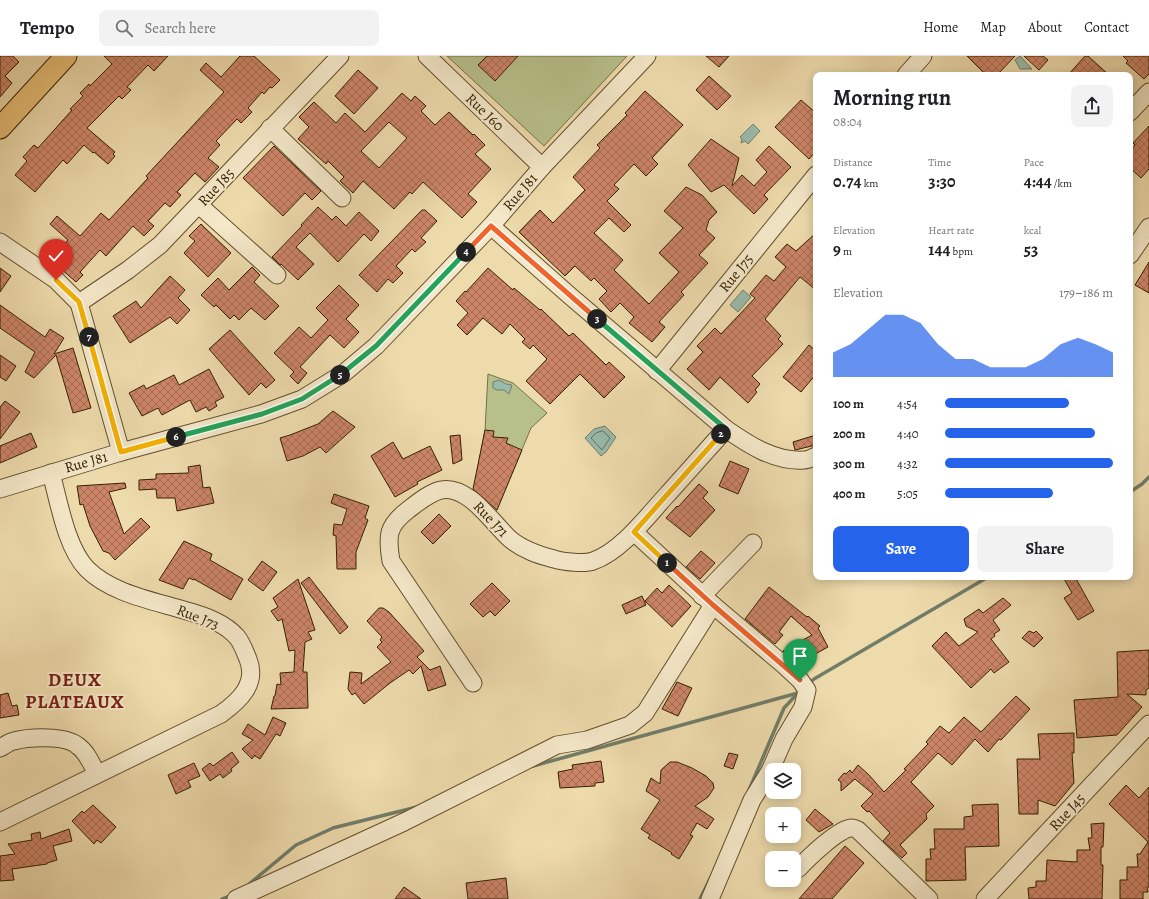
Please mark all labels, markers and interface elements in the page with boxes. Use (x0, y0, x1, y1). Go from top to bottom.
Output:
search box (99, 10, 379, 46)
text: Tempo (20, 15, 75, 41)
icon: search (113, 17, 135, 39)
text: Search here (145, 18, 216, 38)
text: Home (923, 18, 958, 37)
text: Map (980, 18, 1006, 37)
text: About (1028, 18, 1062, 37)
text: Contact (1084, 18, 1129, 37)
text: Morning run (833, 83, 951, 113)
button: share (1071, 85, 1113, 127)
street label: Rue J60 (461, 89, 509, 135)
text: 08:04 (833, 113, 862, 130)
text: Distance (833, 155, 872, 170)
text: Time (928, 155, 951, 170)
text: Pace (1024, 155, 1044, 170)
street label: Rue J85 (193, 164, 239, 210)
street label: Rue J81 (498, 169, 542, 215)
text: 0.74 (833, 170, 861, 193)
text: 3:30 (928, 170, 956, 193)
text: 4:44 (1024, 170, 1052, 193)
text: km (861, 176, 878, 191)
text: /km (1052, 176, 1072, 191)
text: Elevation (833, 223, 875, 238)
text: Heart rate (928, 223, 974, 238)
text: kcal (1024, 223, 1041, 238)
text: 9 (833, 238, 841, 261)
text: 144 (928, 238, 950, 261)
text: 53 (1024, 238, 1038, 261)
pin (39, 239, 73, 280)
pin: 4 (456, 242, 476, 262)
text: 4 (463, 244, 469, 259)
text: m (841, 244, 852, 259)
text: bpm (950, 244, 973, 259)
icon: check (45, 245, 67, 267)
street label: Rue J75 (714, 250, 758, 296)
text: Elevation (833, 284, 883, 301)
text: 179–186 m (1059, 284, 1113, 301)
pin: 3 (587, 309, 607, 329)
text: 3 (595, 311, 599, 326)
pin: 7 (79, 327, 99, 347)
text: 7 (87, 329, 91, 344)
pin: 5 (330, 365, 350, 385)
text: 5 (338, 367, 342, 382)
text: 100 m (833, 395, 864, 412)
text: 4:54 (897, 395, 917, 412)
pin: 2 (711, 424, 731, 444)
text: 200 m (833, 425, 866, 442)
text: 4:40 (897, 425, 919, 442)
text: 2 (718, 426, 724, 441)
pin: 6 (166, 427, 186, 447)
text: 6 (173, 429, 179, 444)
street label: Rue J81 (62, 446, 110, 478)
text: 300 m (833, 455, 865, 472)
text: 4:32 (897, 455, 918, 472)
text: 400 m (833, 485, 865, 502)
text: 5:05 (897, 485, 918, 502)
street label: Rue J71 (469, 497, 513, 541)
button: Save (833, 526, 969, 572)
button: Share (977, 526, 1113, 572)
pin: 1 (657, 553, 677, 573)
text: 1 (665, 555, 669, 570)
street label: Rue J73 (174, 599, 222, 635)
pin (783, 639, 817, 680)
icon: arrive (789, 645, 811, 667)
district label: DEUX PLATEAUX (25, 667, 125, 715)
map controls (765, 763, 801, 887)
button: layers (765, 763, 801, 799)
street label: Rue J45 (1044, 789, 1090, 835)
button: + (765, 807, 801, 843)
button: − (765, 851, 801, 887)

